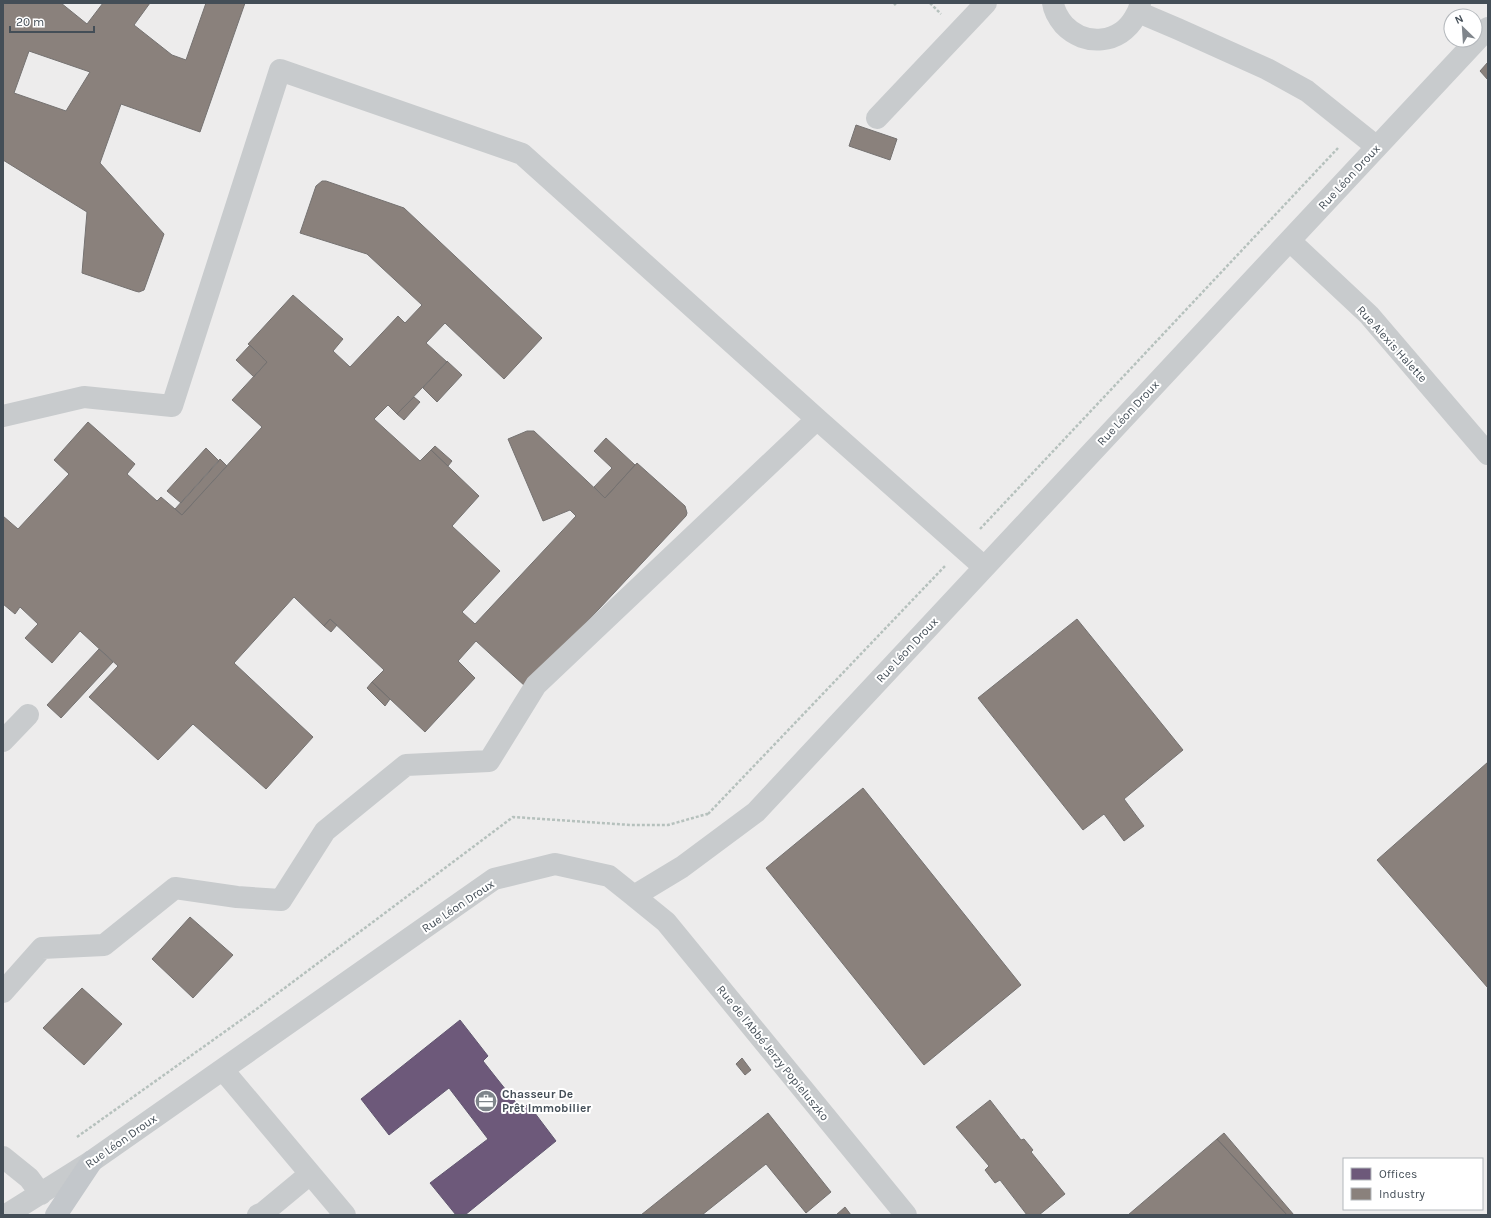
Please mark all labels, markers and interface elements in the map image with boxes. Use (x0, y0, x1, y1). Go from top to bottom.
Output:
scale bar (10, 8, 94, 34)
north arrow (1443, 8, 1483, 48)
text: N (1453, 12, 1465, 27)
text: 20 m (16, 15, 44, 29)
street label: Rue Léon Droux (1315, 141, 1383, 213)
street label: Rue Alexis Halette (1354, 303, 1430, 385)
street label: Rue Léon Droux (1094, 377, 1162, 449)
street label: Rue Léon Droux (873, 614, 941, 686)
street label: Rue Léon Droux (419, 877, 497, 935)
street label: Rue de l'Abbé Jerzy Popieluszko (714, 982, 832, 1124)
place label: Chasseur De Prêt Immobilier (502, 1087, 591, 1115)
office icon: Chasseur De Prêt Immobilier (473, 1088, 499, 1114)
street label: Rue Léon Droux (82, 1111, 160, 1171)
legend (1343, 1158, 1483, 1210)
text: Offices (1379, 1167, 1417, 1181)
text: Industry (1379, 1187, 1425, 1201)

